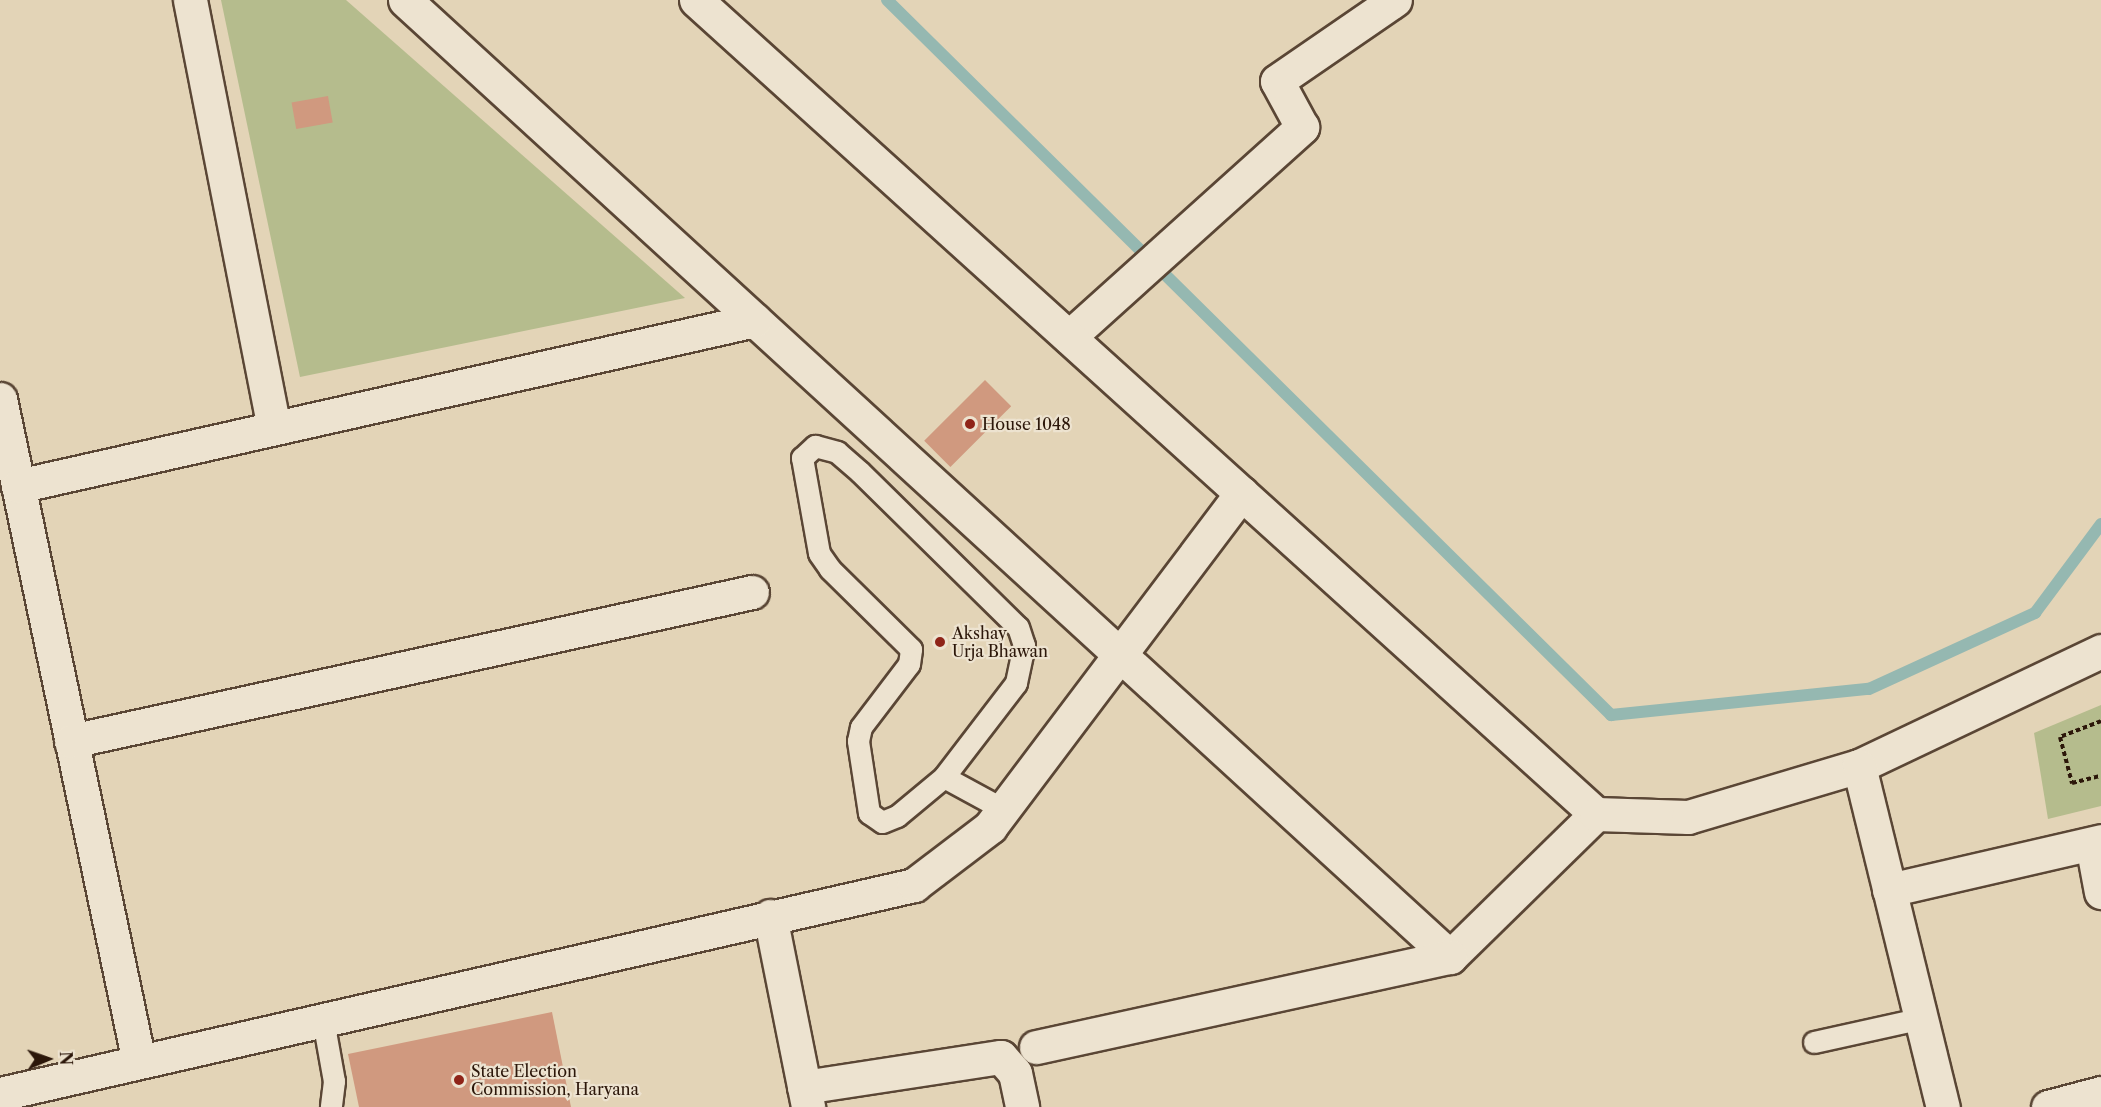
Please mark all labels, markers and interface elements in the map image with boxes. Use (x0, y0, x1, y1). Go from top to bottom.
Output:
place label: House 1048 (982, 414, 1071, 434)
marker: House 1048 (963, 417, 977, 431)
place label: Akshay Urja Bhawan (952, 623, 1048, 661)
marker: Akshay Urja Bhawan (933, 635, 947, 649)
north arrow (18, 1029, 78, 1089)
text: N (56, 1051, 76, 1066)
place label: State Election Commission, Haryana (471, 1061, 639, 1099)
marker: State Election Commission, Haryana (452, 1073, 466, 1087)

